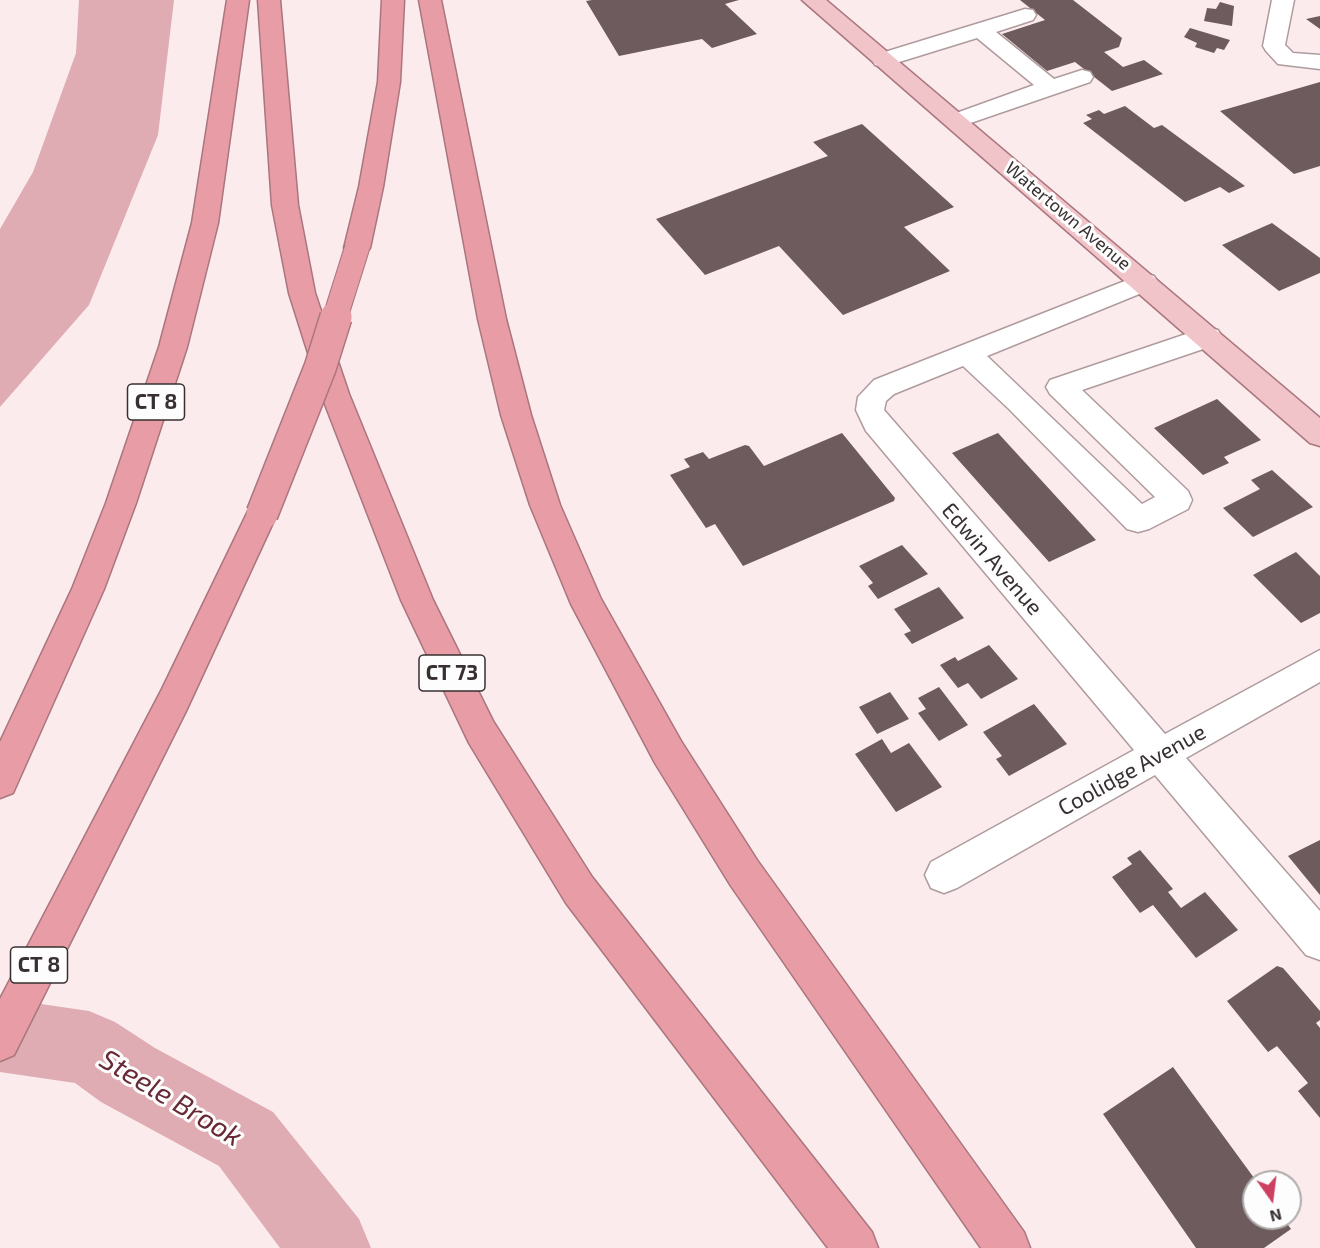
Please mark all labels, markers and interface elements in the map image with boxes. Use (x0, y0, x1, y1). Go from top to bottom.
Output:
street label: Watertown Avenue (1001, 157, 1135, 275)
road number: CT 8 (128, 384, 184, 420)
street label: Edwin Avenue (936, 498, 1048, 620)
road number: CT 73 (419, 655, 485, 691)
street label: Coolidge Avenue (1054, 719, 1210, 821)
road number: CT 8 (10, 947, 68, 983)
water label: Steele Brook (94, 1042, 248, 1154)
north arrow (1242, 1170, 1302, 1230)
text: N (1268, 1205, 1284, 1227)

